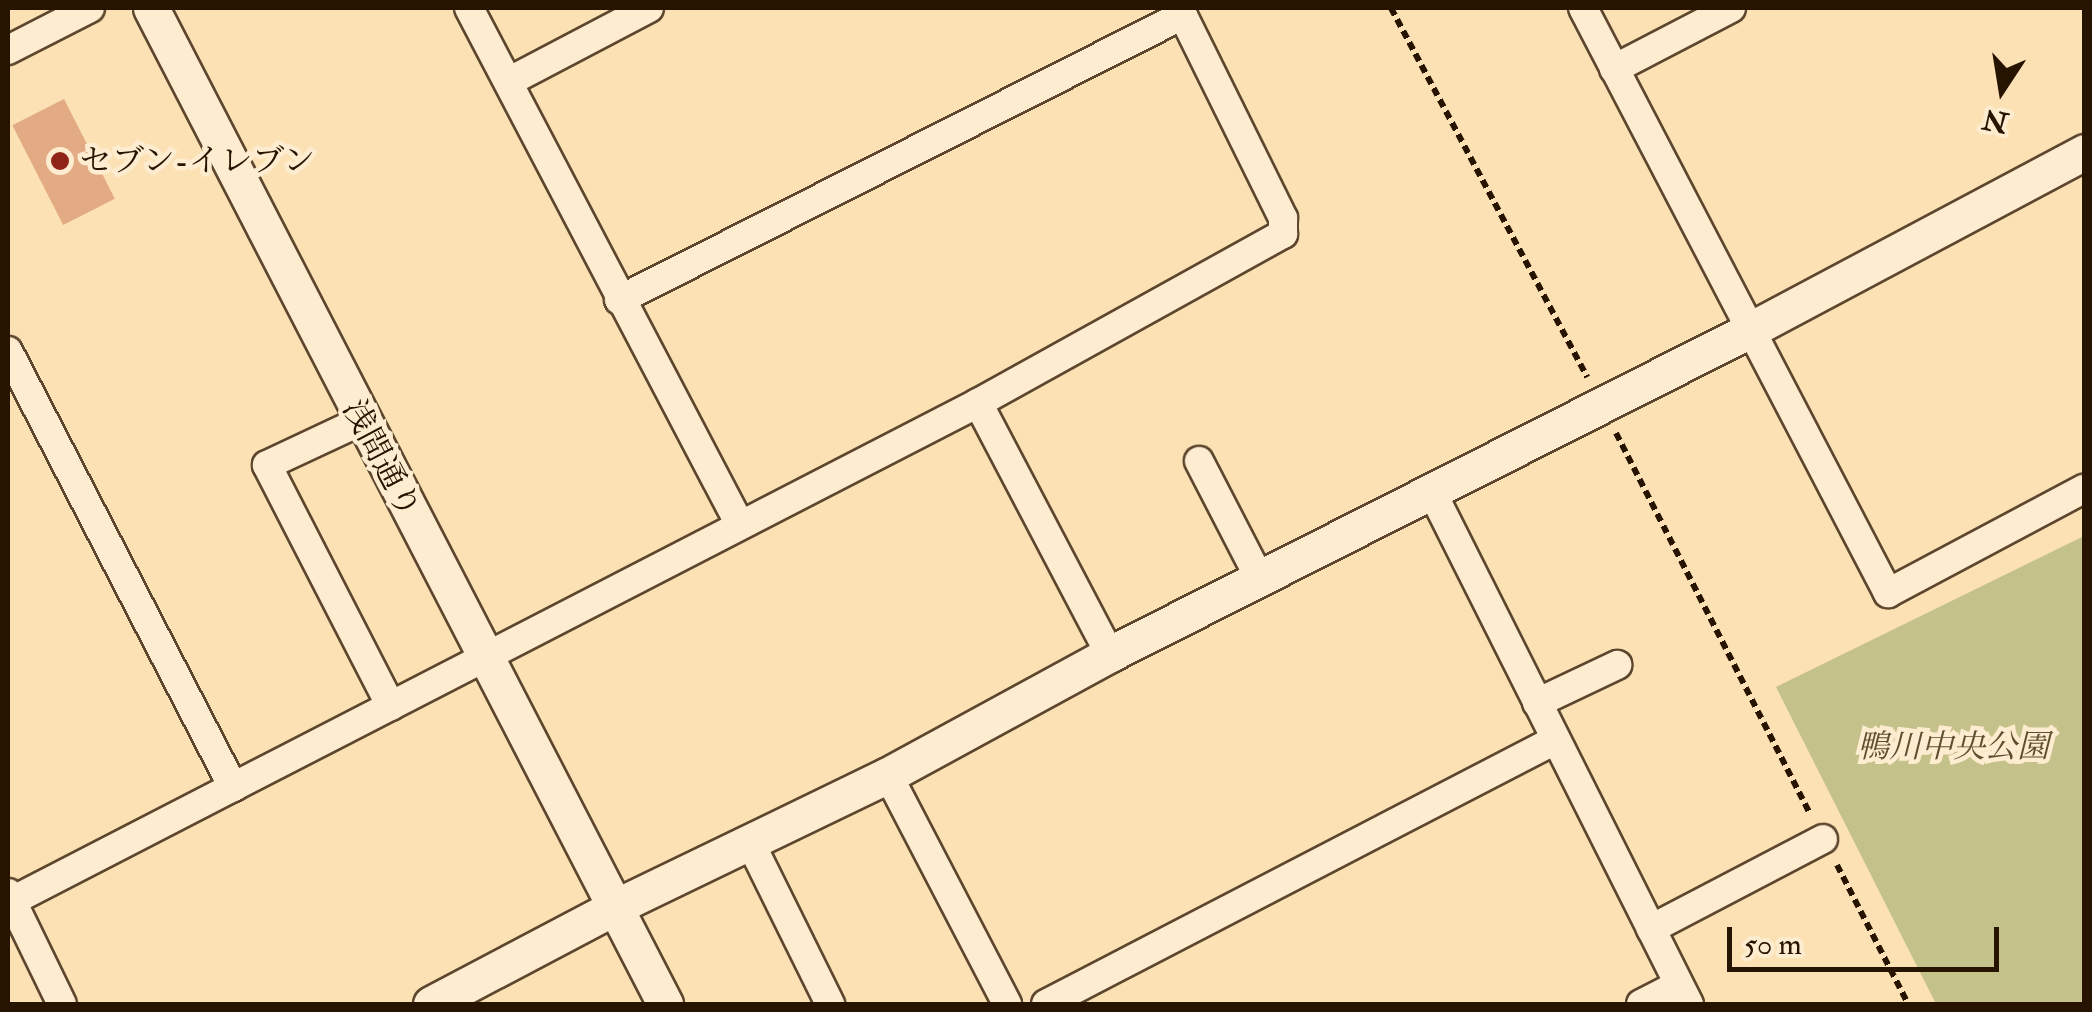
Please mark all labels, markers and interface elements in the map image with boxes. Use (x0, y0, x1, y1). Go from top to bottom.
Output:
north arrow (1952, 40, 2052, 140)
text: N (1980, 100, 2012, 140)
place label: セブン-イレブン (80, 142, 318, 180)
marker: セブン-イレブン (49, 150, 71, 172)
street label: 浅間通り (334, 393, 428, 525)
park label: 鴨川中央公園 (1857, 728, 2049, 766)
scale bar (1732, 907, 2004, 969)
text: 50 m (1744, 926, 1802, 963)

